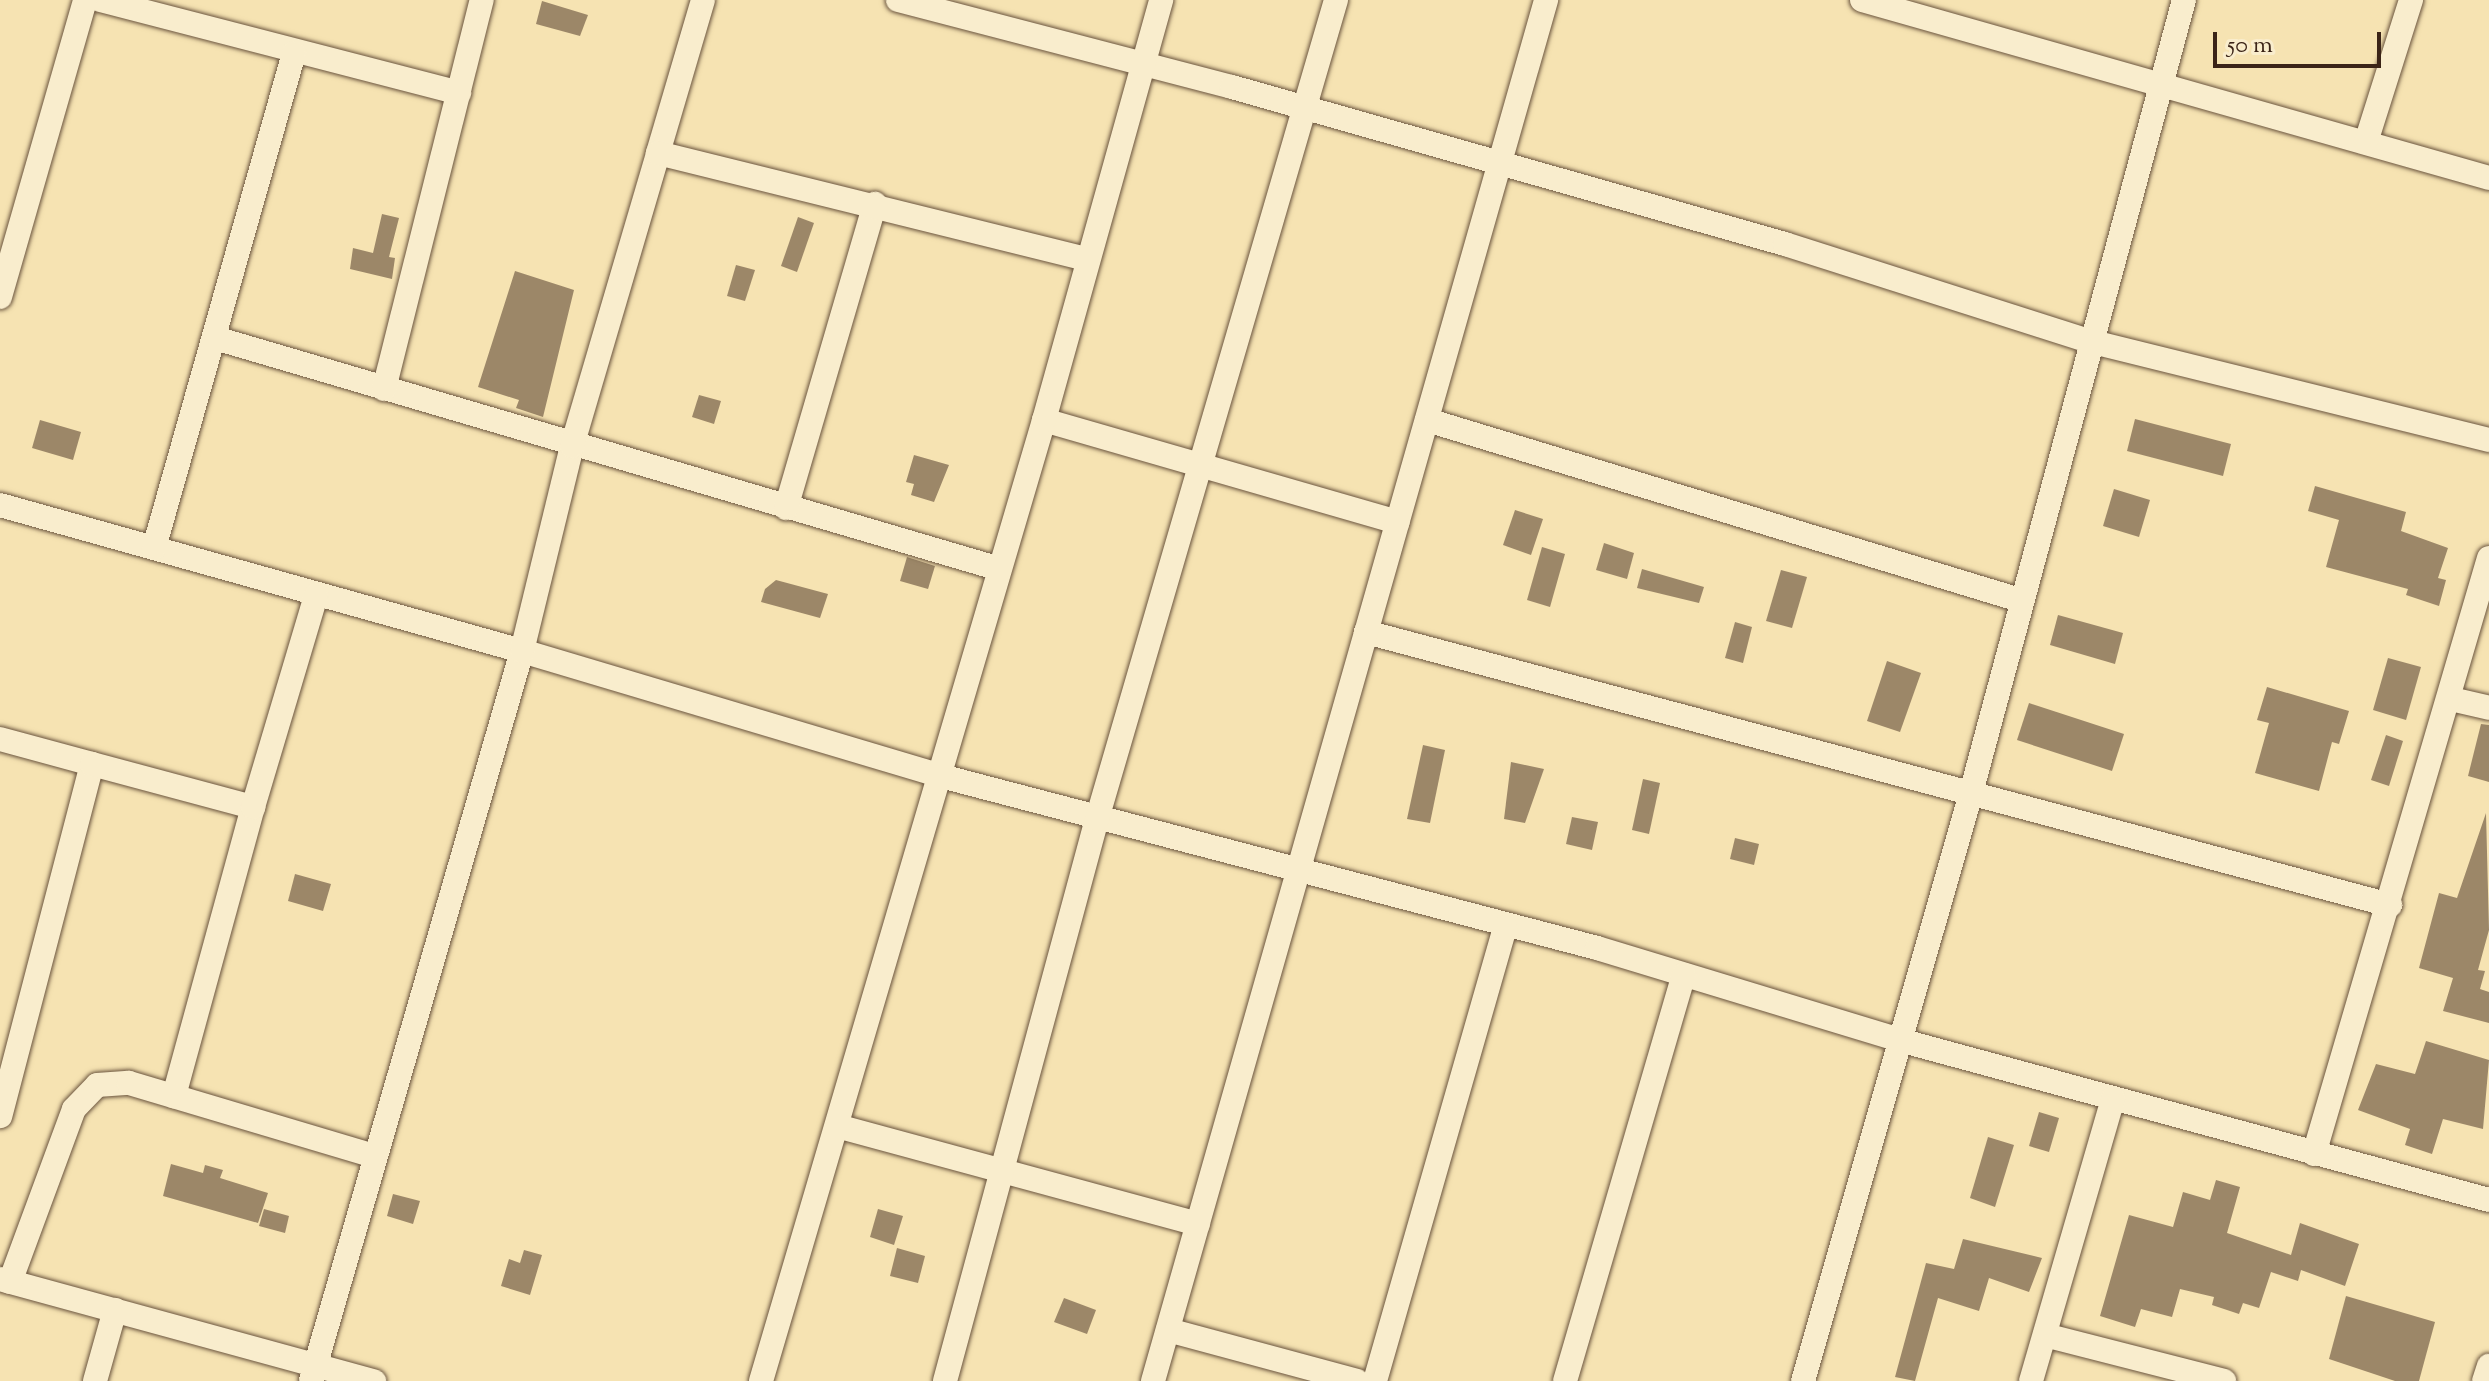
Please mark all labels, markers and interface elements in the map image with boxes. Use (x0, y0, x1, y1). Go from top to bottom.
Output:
scale bar (2217, 16, 2385, 66)
text: 50 m (2227, 29, 2273, 63)

